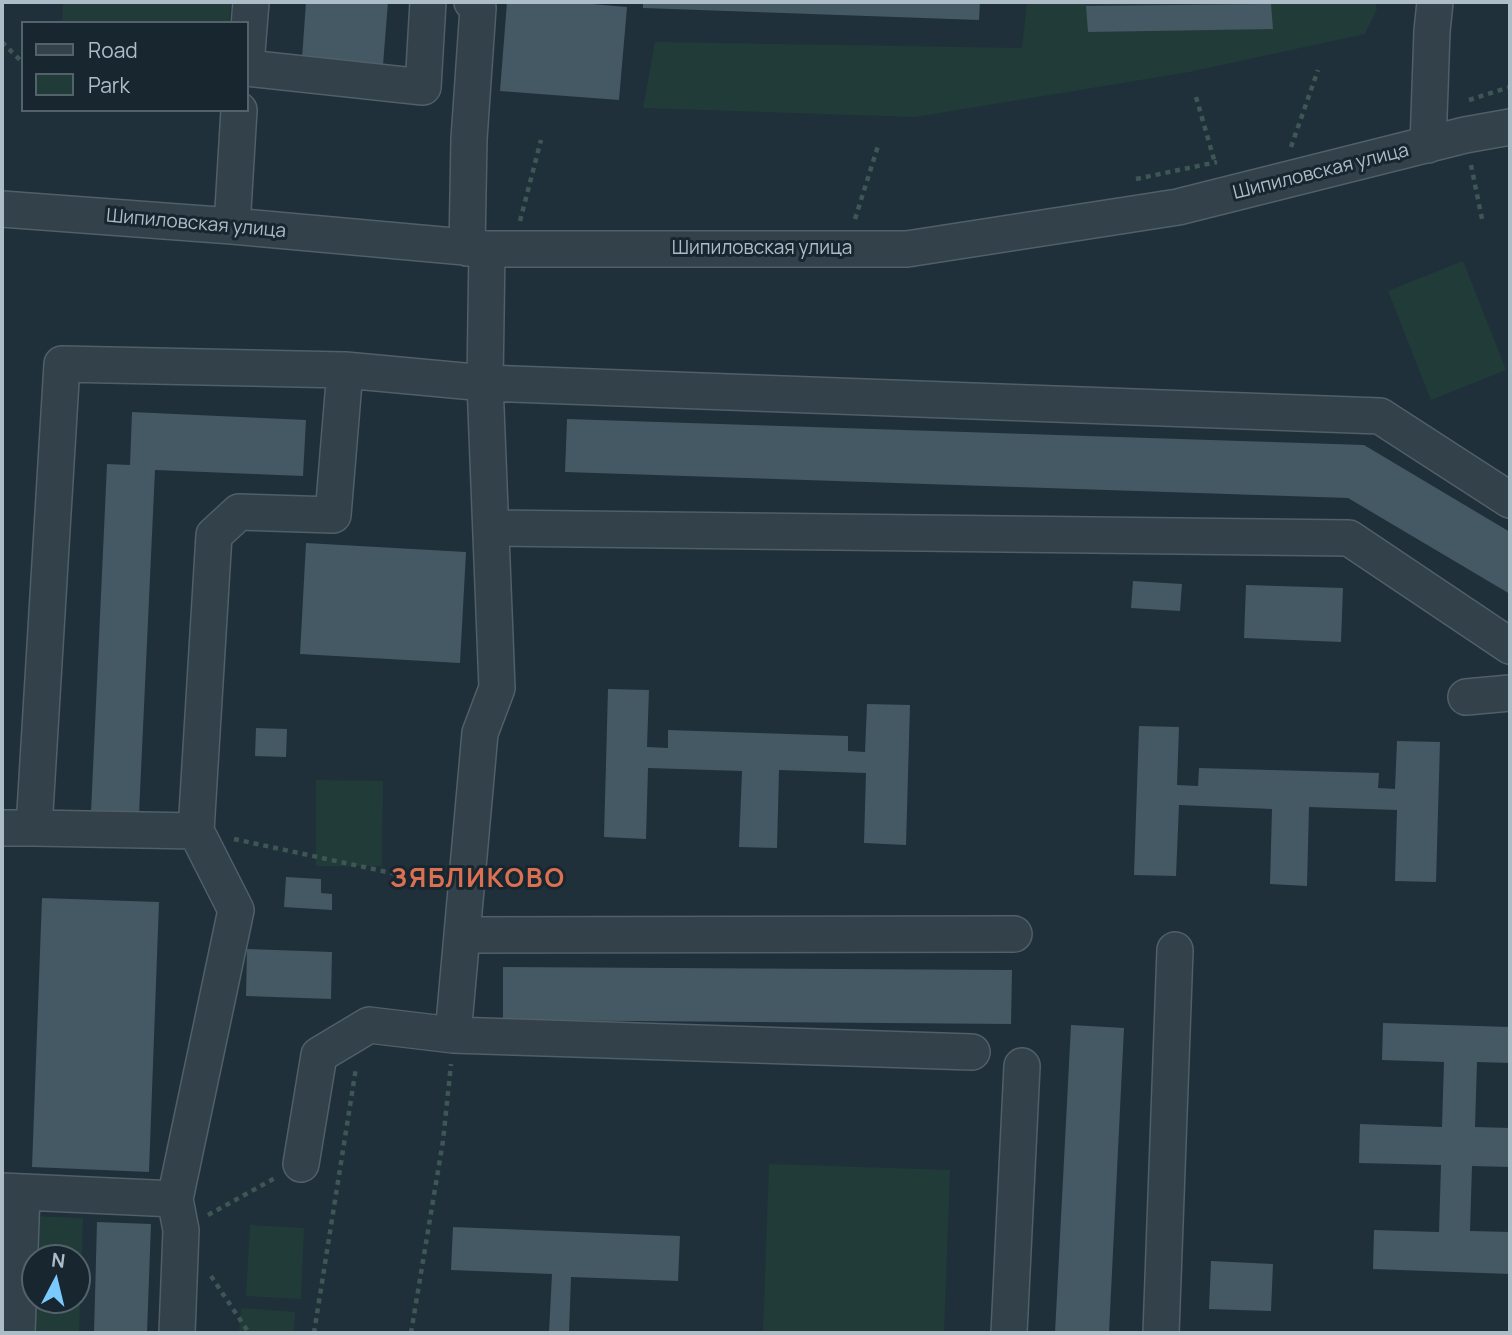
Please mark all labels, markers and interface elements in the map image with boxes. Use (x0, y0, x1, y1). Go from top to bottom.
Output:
legend (21, 21, 248, 112)
text: Road (88, 36, 138, 64)
text: Park (88, 71, 130, 99)
street label: Шипиловская улица (1231, 139, 1411, 205)
street label: Шипиловская улица (105, 205, 287, 243)
street label: Шипиловская улица (672, 238, 852, 260)
district label: ЗЯБЛИКОВО (391, 864, 565, 896)
north arrow (21, 1244, 91, 1314)
text: N (50, 1246, 67, 1274)

